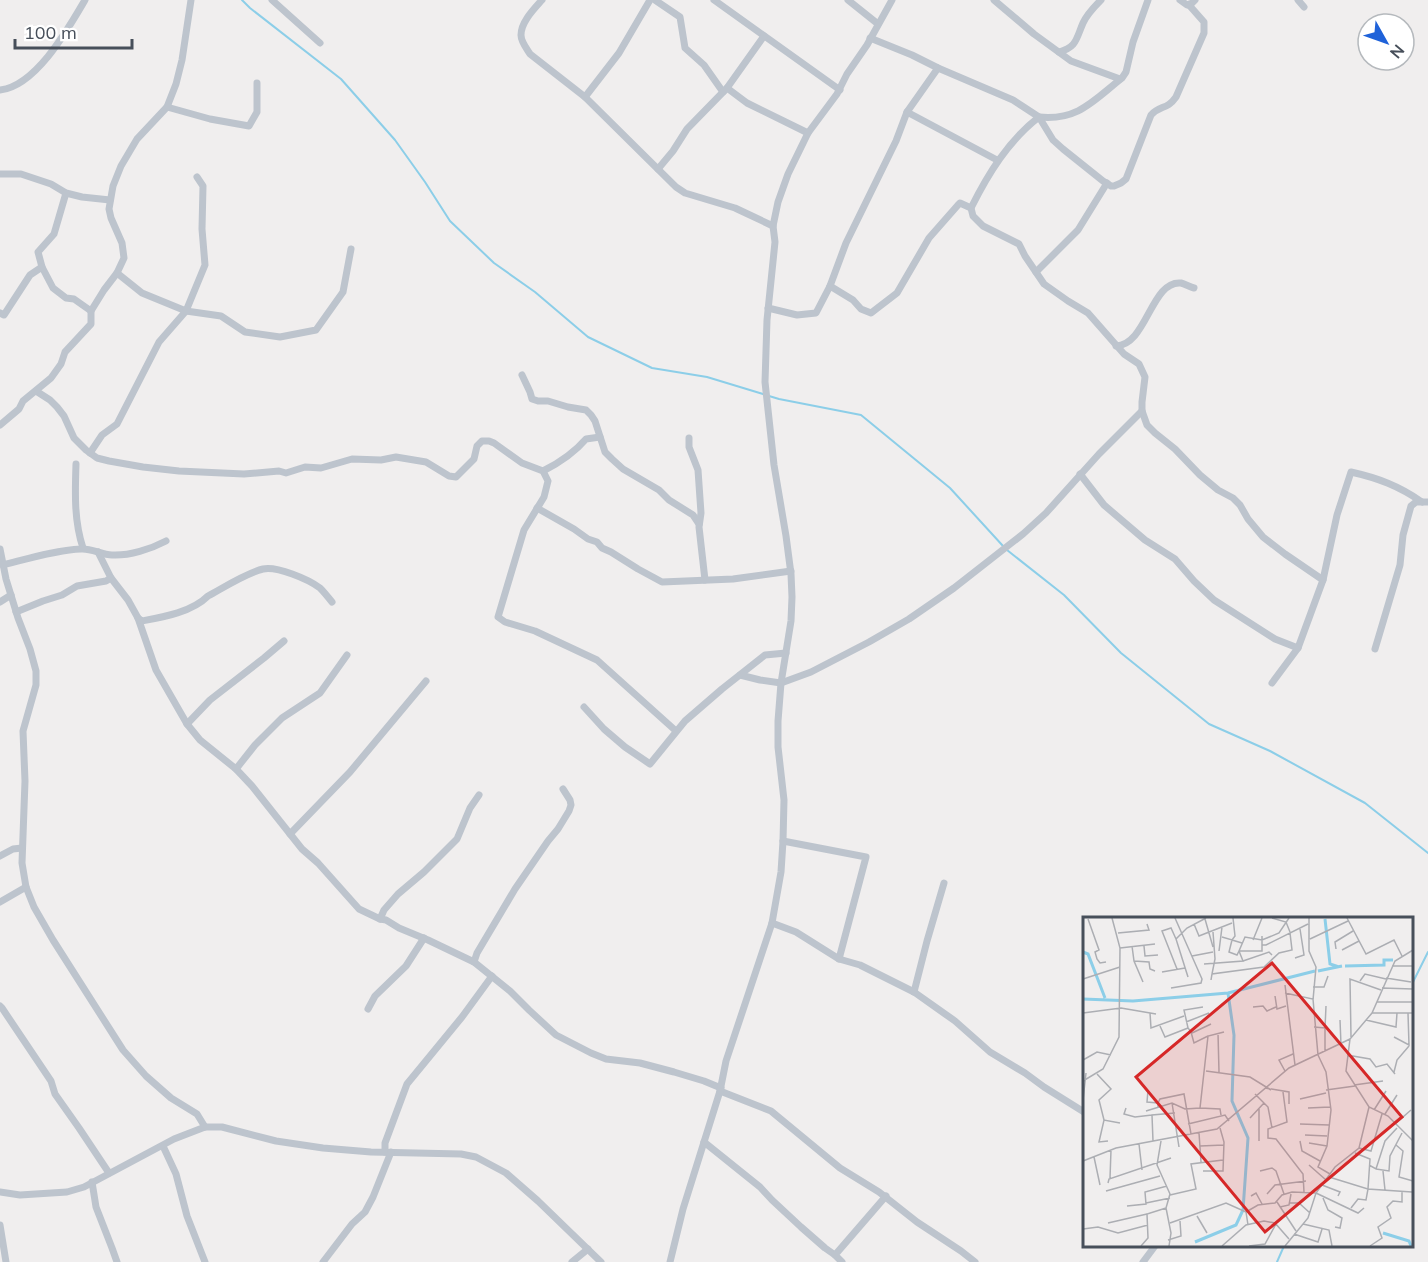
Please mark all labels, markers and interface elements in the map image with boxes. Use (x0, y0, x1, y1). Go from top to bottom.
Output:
scale bar (15, 12, 132, 50)
north arrow (1356, 12, 1416, 72)
text: 100 m (24, 21, 77, 44)
text: N (1386, 41, 1409, 63)
inset map (1083, 917, 1413, 1247)

